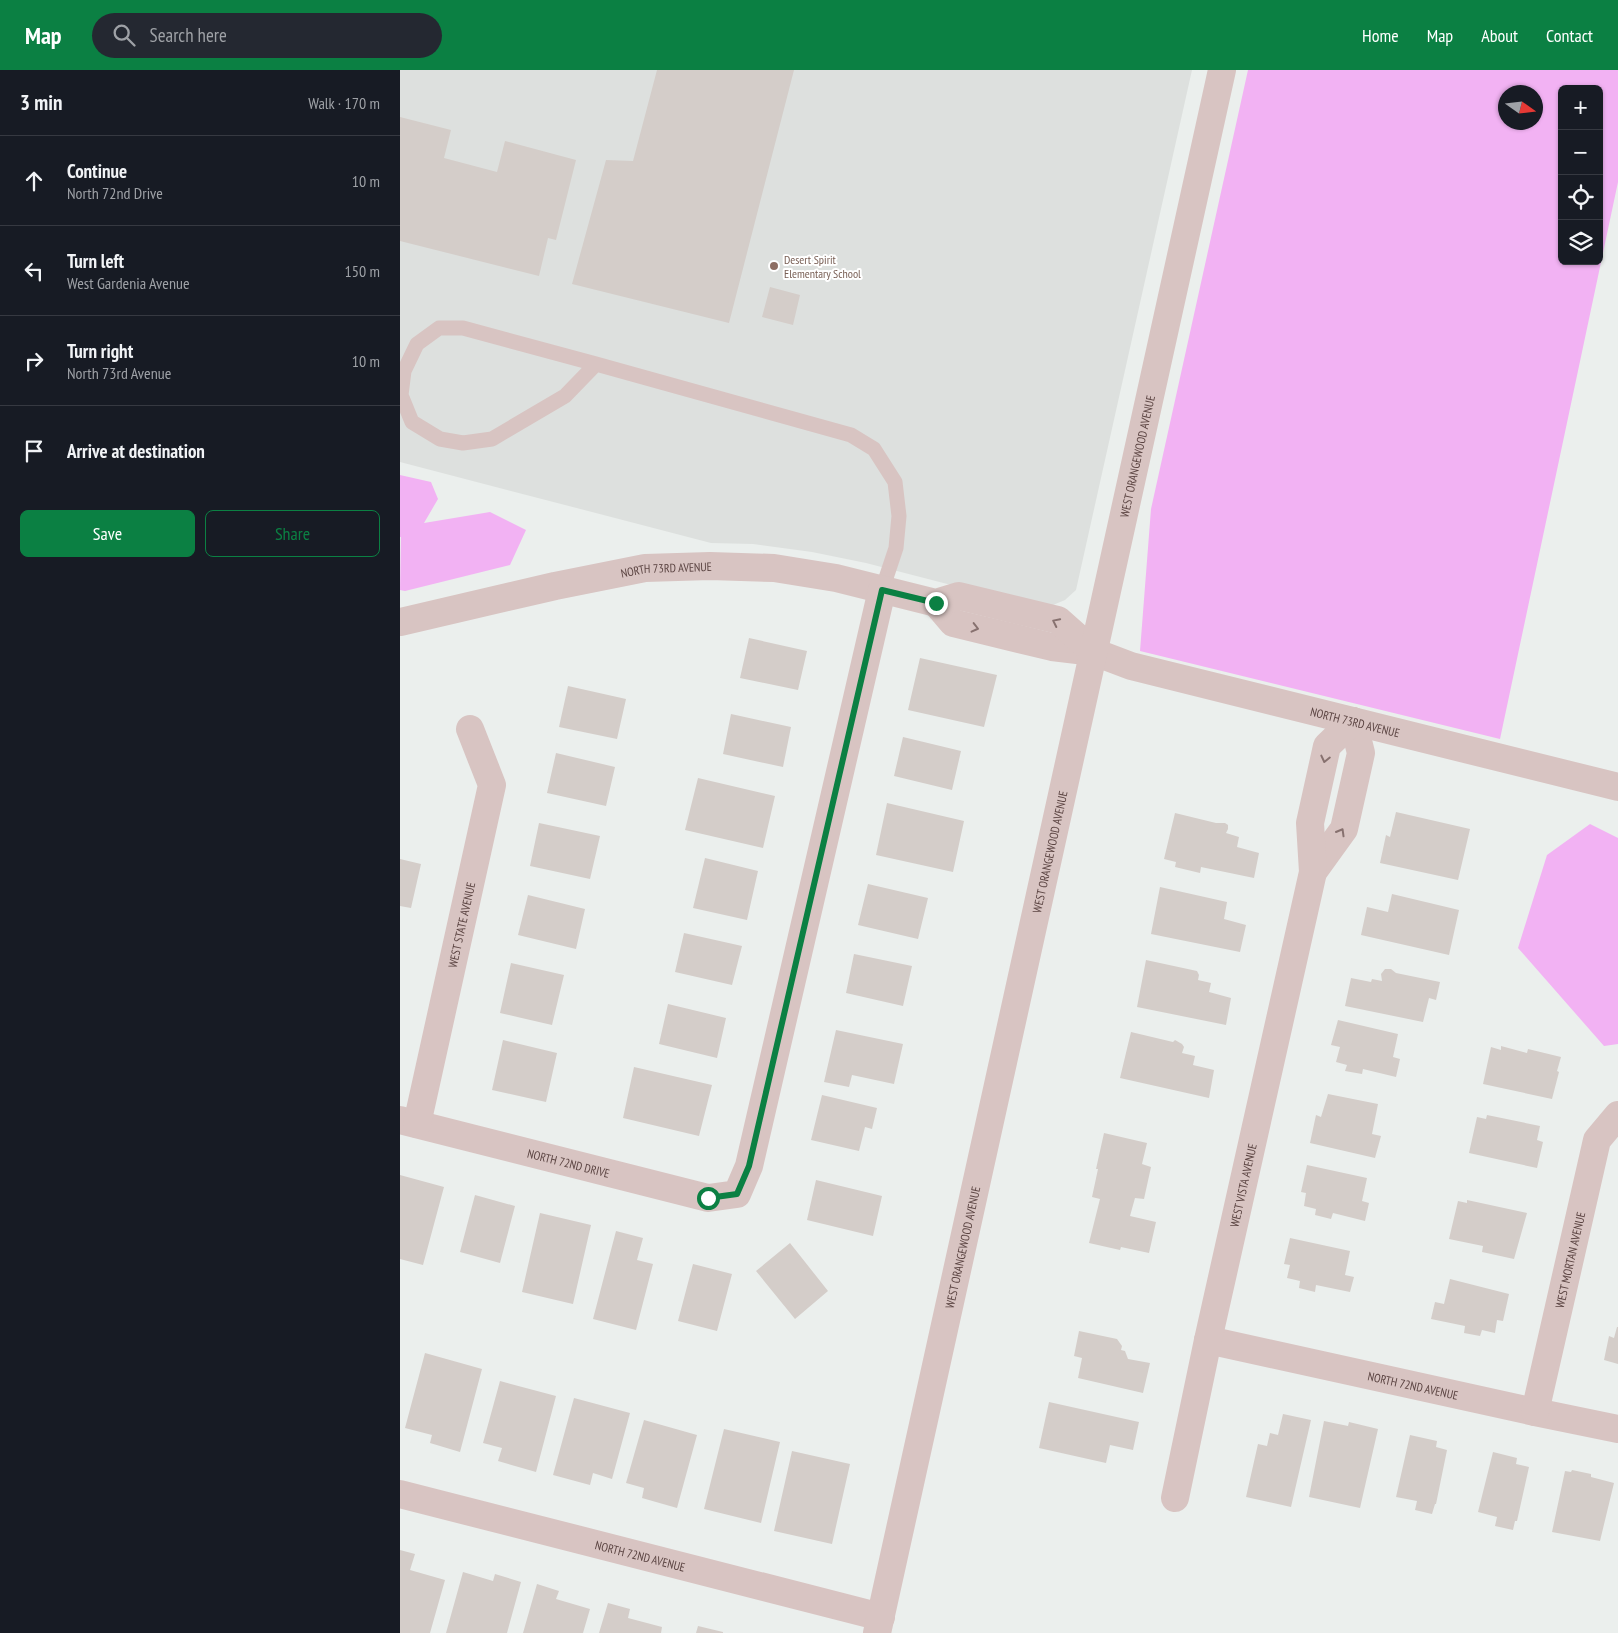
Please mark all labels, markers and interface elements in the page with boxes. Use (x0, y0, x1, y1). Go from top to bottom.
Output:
search box (92, 13, 442, 58)
text: Map (25, 20, 62, 51)
icon: search (110, 21, 138, 49)
text: Search here (150, 23, 227, 47)
text: Home (1362, 24, 1399, 47)
text: Map (1427, 24, 1453, 47)
text: About (1481, 24, 1518, 47)
text: Contact (1546, 24, 1593, 47)
north arrow (1498, 85, 1543, 130)
map controls (1558, 85, 1603, 265)
button: + (1558, 85, 1603, 130)
text: 3 min (20, 89, 62, 116)
text: Walk · 170 m (308, 93, 380, 113)
button: − (1558, 130, 1603, 175)
text: Continue (67, 159, 127, 183)
icon: ahead (20, 167, 48, 195)
text: 10 m (352, 171, 380, 191)
button: locate (1558, 175, 1603, 220)
text: North 72nd Drive (67, 183, 163, 203)
button: layers (1558, 220, 1603, 265)
text: Turn left (67, 249, 124, 273)
place label: Desert Spirit Elementary School (784, 252, 861, 281)
icon: left (20, 257, 48, 285)
marker: Desert Spirit Elementary School (768, 260, 780, 272)
text: 150 m (345, 261, 380, 281)
text: West Gardenia Avenue (67, 273, 190, 293)
text: Turn right (67, 339, 133, 363)
icon: right (20, 347, 48, 375)
text: 10 m (352, 351, 380, 371)
text: North 73rd Avenue (67, 363, 171, 383)
street label: WEST ORANGEWOOD AVENUE (1116, 394, 1157, 519)
icon: arrive (20, 437, 48, 465)
text: Arrive at destination (67, 439, 205, 463)
button: Save (20, 510, 195, 557)
button: Share (205, 510, 380, 557)
street label: NORTH 73RD AVENUE (619, 558, 712, 580)
route end (925, 592, 948, 615)
one-way arrow (1052, 617, 1061, 628)
one-way arrow (971, 622, 980, 633)
street label: NORTH 73RD AVENUE (1309, 703, 1401, 740)
one-way arrow (1320, 754, 1330, 763)
street label: WEST ORANGEWOOD AVENUE (1029, 789, 1070, 914)
one-way arrow (1334, 829, 1344, 838)
street label: WEST STATE AVENUE (444, 881, 478, 969)
street label: WEST VISTA AVENUE (1226, 1142, 1259, 1228)
street label: NORTH 72ND DRIVE (526, 1145, 611, 1180)
street label: WEST ORANGEWOOD AVENUE (941, 1185, 983, 1310)
route start (697, 1187, 720, 1210)
street label: WEST MORTAN AVENUE (1551, 1210, 1588, 1309)
street label: NORTH 72ND AVENUE (1366, 1368, 1460, 1402)
street label: NORTH 72ND AVENUE (594, 1537, 687, 1574)

